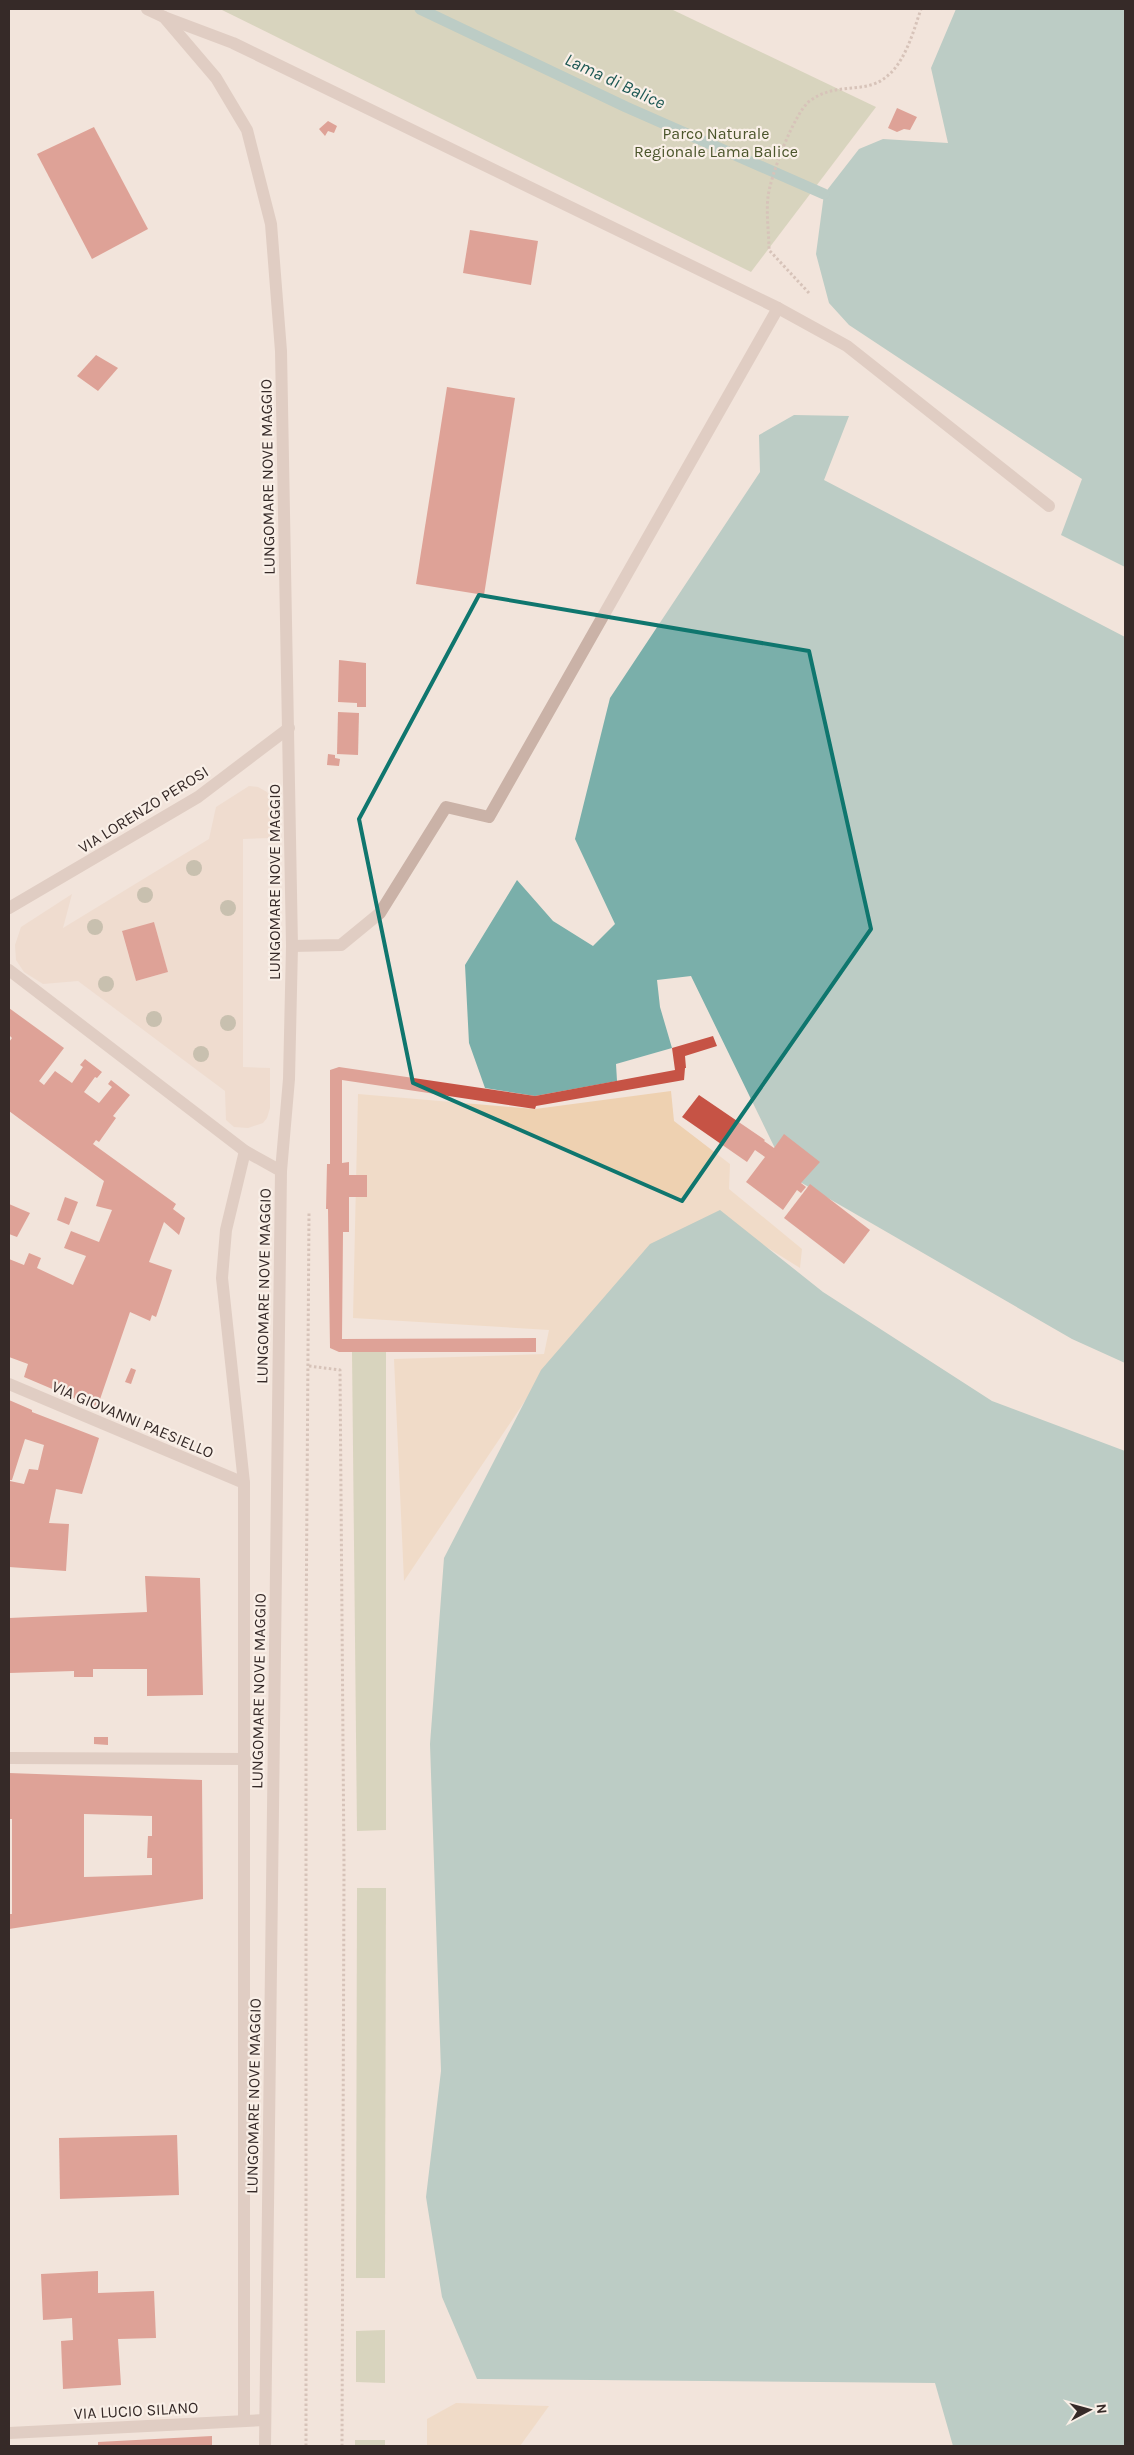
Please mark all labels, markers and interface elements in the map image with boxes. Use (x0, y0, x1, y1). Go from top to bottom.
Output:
water label: Lama di Balice (561, 48, 669, 114)
park label: Parco Naturale Regionale Lama Balice (634, 124, 798, 161)
street label: LUNGOMARE NOVE MAGGIO (256, 379, 279, 575)
street label: VIA LORENZO PEROSI (75, 762, 212, 857)
street label: LUNGOMARE NOVE MAGGIO (265, 784, 284, 980)
street label: LUNGOMARE NOVE MAGGIO (252, 1188, 275, 1384)
street label: VIA GIOVANNI PAESIELLO (49, 1377, 217, 1462)
street label: LUNGOMARE NOVE MAGGIO (247, 1593, 270, 1789)
street label: LUNGOMARE NOVE MAGGIO (242, 1998, 265, 2194)
north arrow (1064, 2385, 1114, 2435)
street label: VIA LUCIO SILANO (73, 2398, 199, 2423)
text: N (1092, 2403, 1110, 2415)

